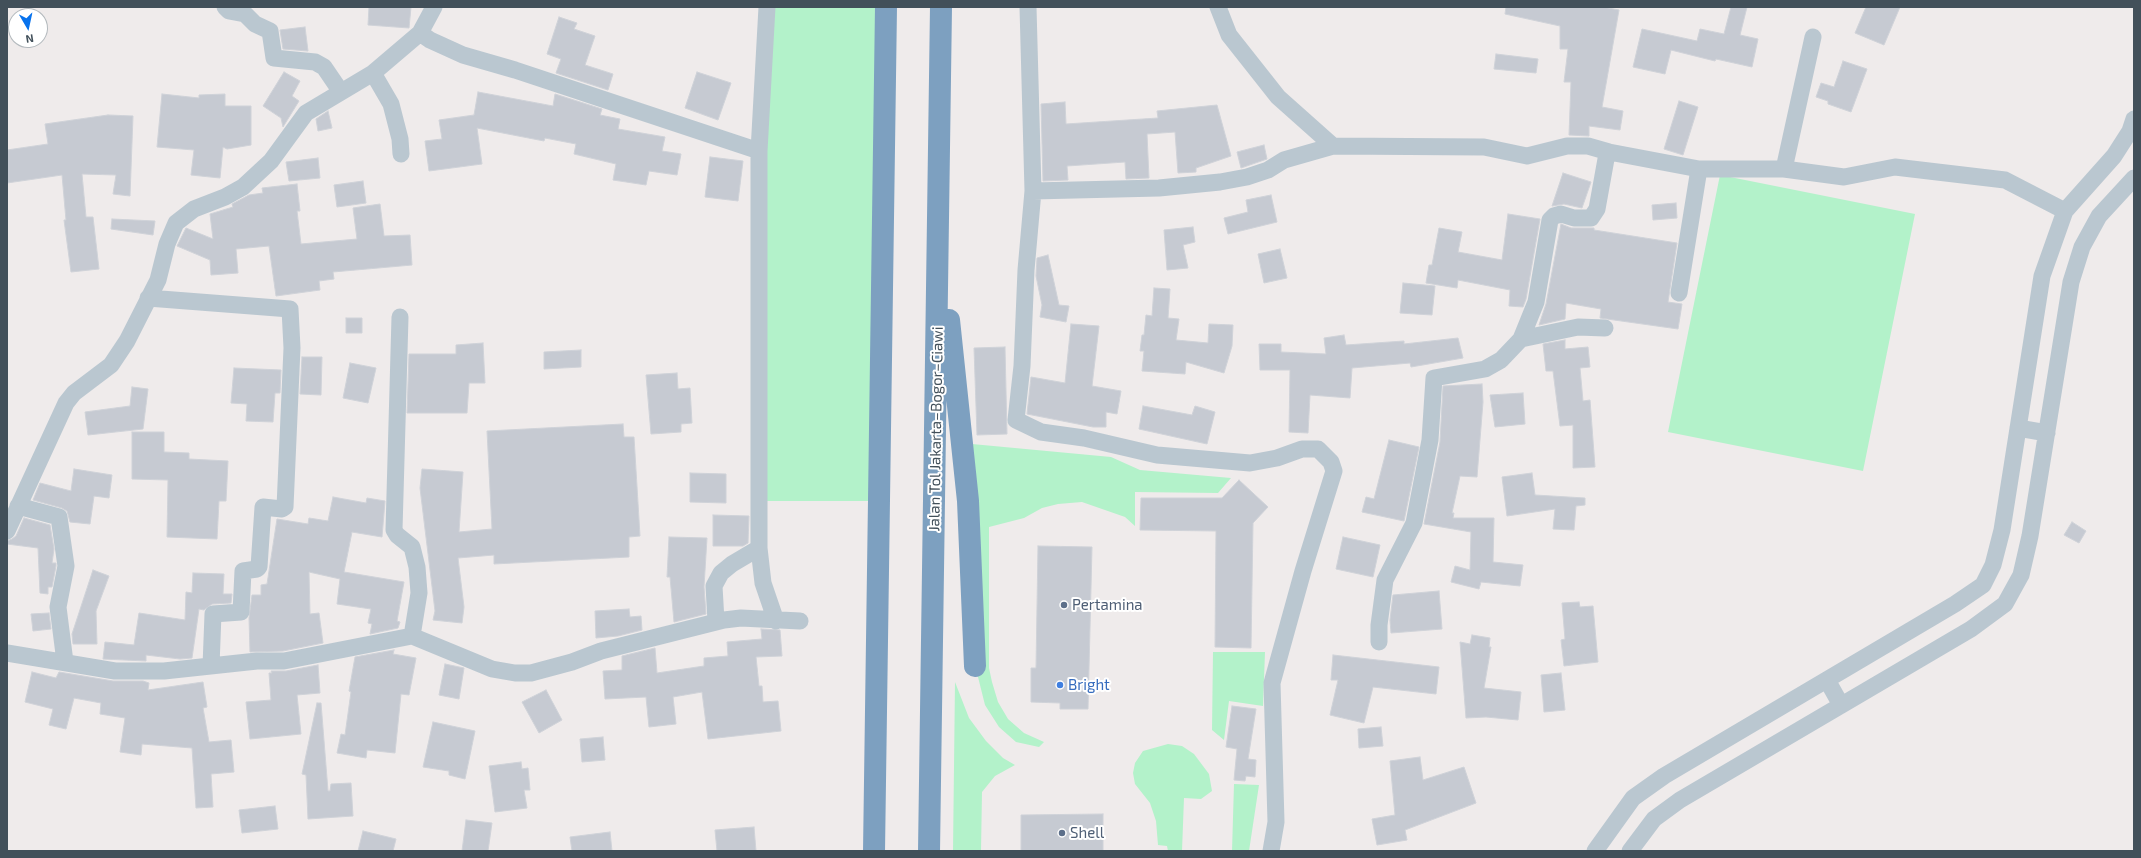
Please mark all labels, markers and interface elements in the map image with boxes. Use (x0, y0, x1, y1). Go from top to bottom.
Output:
north arrow (8, 8, 48, 48)
text: N (25, 32, 35, 46)
street label: Jalan Tol Jakarta–Bogor–Ciawi (925, 326, 947, 532)
place label: Pertamina (1072, 596, 1143, 614)
marker: Pertamina (1059, 600, 1069, 610)
place label: Bright (1068, 676, 1110, 694)
marker: Bright (1055, 680, 1065, 690)
place label: Shell (1070, 824, 1104, 842)
marker: Shell (1057, 828, 1067, 838)

